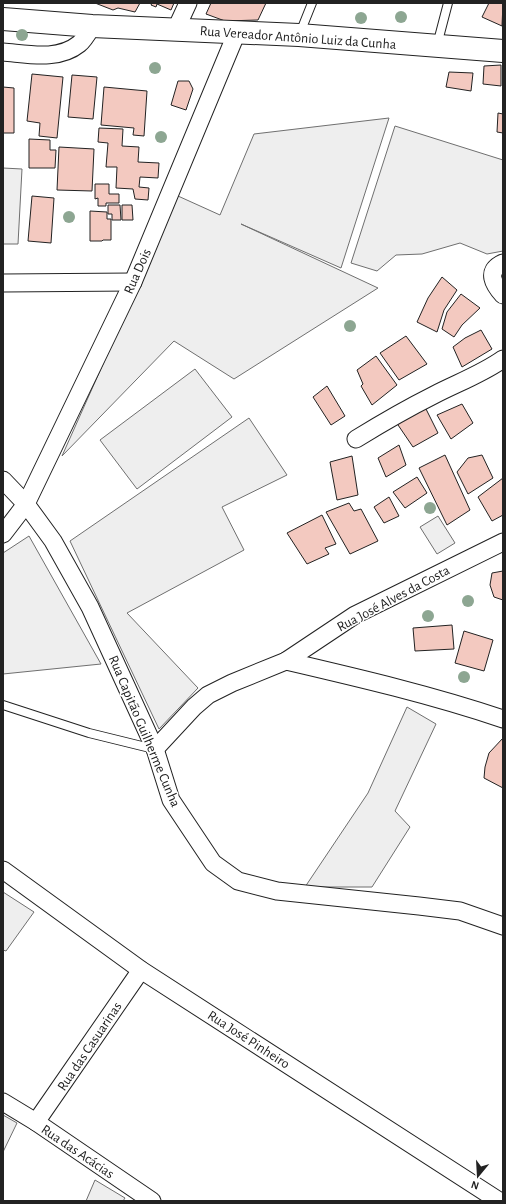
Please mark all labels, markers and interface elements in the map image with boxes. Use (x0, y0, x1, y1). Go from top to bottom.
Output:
street label: Rua Vereador Antônio Luiz da Cunha (199, 24, 397, 52)
street label: Rua Dois (122, 247, 154, 296)
street label: Rua José Alves da Costa (335, 563, 453, 635)
street label: Rua Capitão Guilherme Cunha (106, 654, 183, 810)
street label: Rua das Casuarinas (55, 1000, 125, 1093)
street label: Rua José Pinheiro (205, 1008, 292, 1072)
street label: Rua das Acácias (38, 1122, 116, 1181)
north arrow (458, 1156, 498, 1196)
text: N (470, 1179, 480, 1191)

